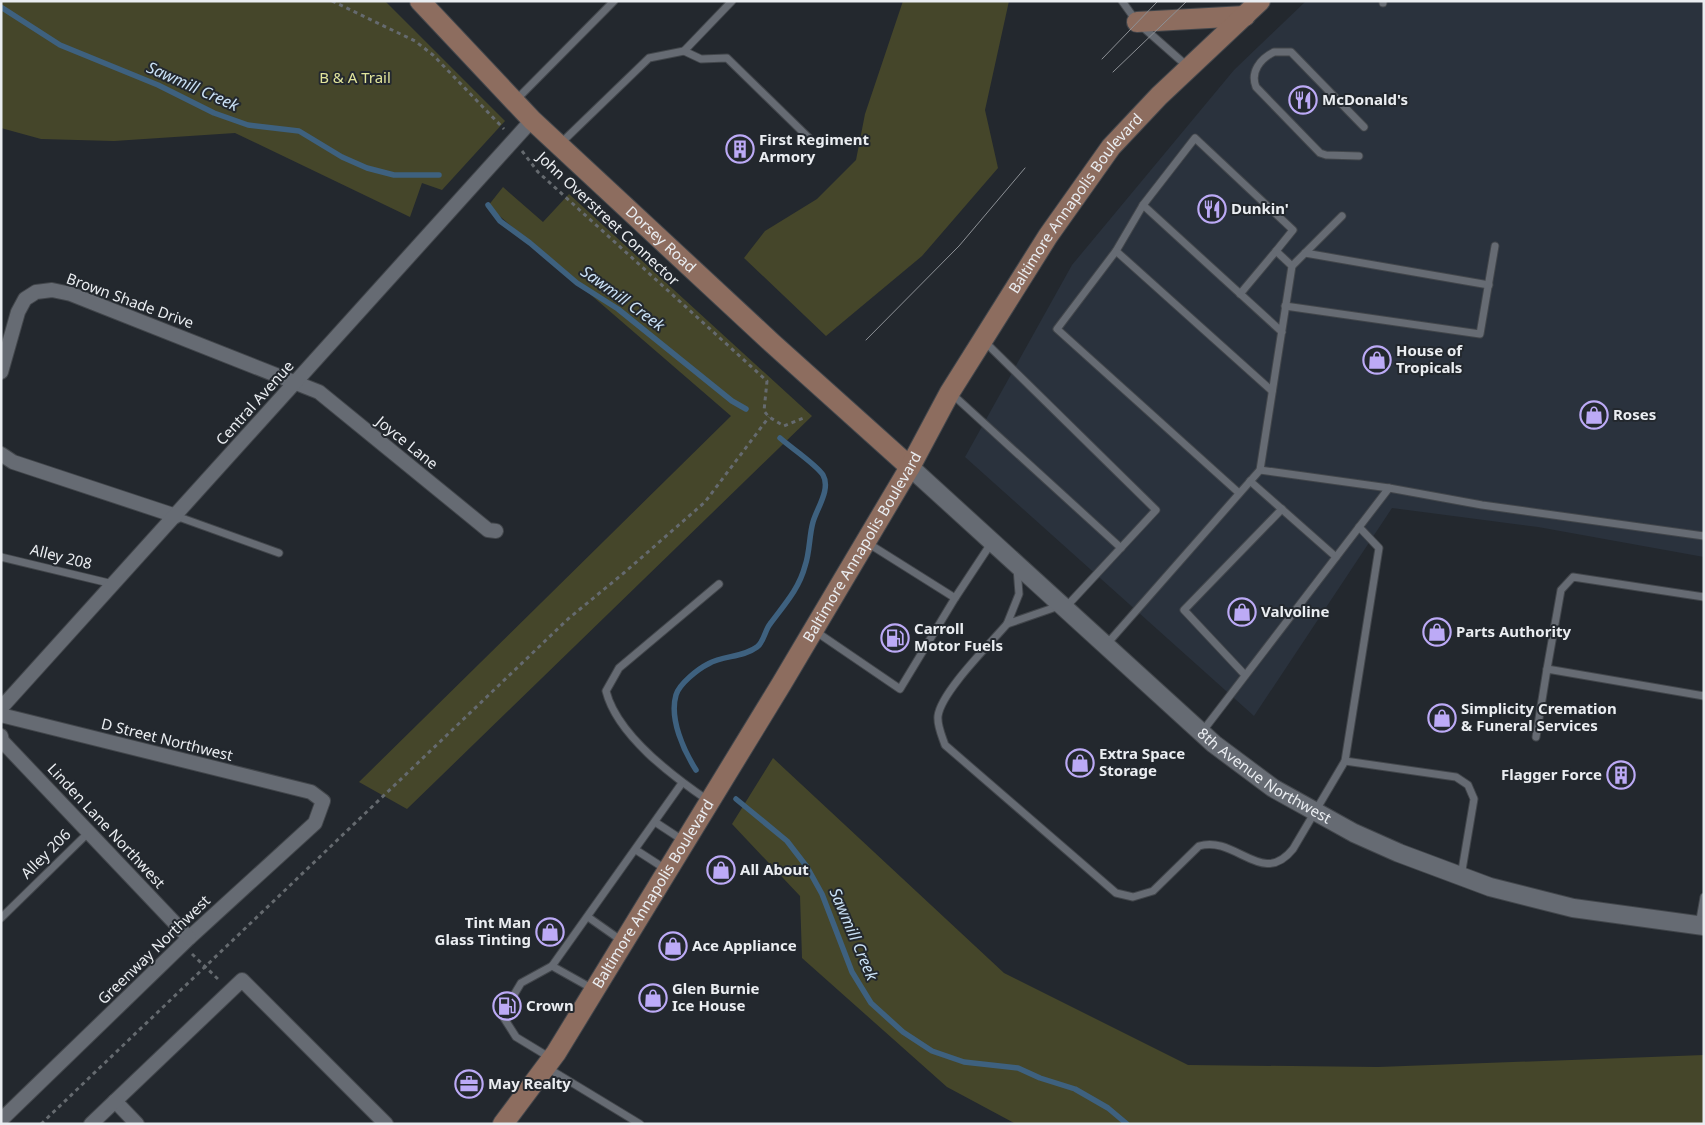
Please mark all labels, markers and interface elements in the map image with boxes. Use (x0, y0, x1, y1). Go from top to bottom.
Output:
water label: Sawmill Creek (143, 56, 244, 117)
park label: B & A Trail (319, 67, 391, 87)
restaurant icon: McDonald's (1288, 85, 1318, 115)
place label: McDonald's (1322, 89, 1408, 109)
street label: Baltimore Annapolis Boulevard (1003, 109, 1147, 297)
place label: First Regiment Armory (759, 129, 869, 166)
building icon: First Regiment Armory (725, 134, 755, 164)
street label: John Overstreet Connector (532, 146, 684, 290)
restaurant icon: Dunkin' (1197, 194, 1227, 224)
place label: Dunkin' (1231, 198, 1289, 218)
street label: Dorsey Road (622, 201, 701, 276)
water label: Sawmill Creek (577, 260, 670, 337)
street label: Brown Shade Drive (64, 268, 197, 332)
place label: House of Tropicals (1396, 340, 1463, 377)
shop icon: House of Tropicals (1362, 345, 1392, 375)
street label: Central Avenue (211, 356, 298, 449)
shop icon: Roses (1579, 400, 1609, 430)
place label: Roses (1613, 404, 1656, 424)
street label: Joyce Lane (371, 410, 443, 473)
street label: Baltimore Annapolis Boulevard (797, 448, 925, 646)
street label: Alley 208 (28, 539, 94, 573)
shop icon: Valvoline (1227, 597, 1257, 627)
place label: Valvoline (1261, 601, 1330, 621)
shop icon: Parts Authority (1422, 617, 1452, 647)
place label: Carroll Motor Fuels (914, 618, 1003, 655)
place label: Parts Authority (1456, 621, 1571, 641)
fuel station icon: Carroll Motor Fuels (880, 623, 910, 653)
place label: Simplicity Cremation & Funeral Services (1461, 698, 1617, 735)
shop icon: Simplicity Cremation & Funeral Services (1427, 703, 1457, 733)
street label: D Street Northwest (99, 713, 236, 765)
street label: 8th Avenue Northwest (1194, 723, 1336, 828)
place label: Extra Space Storage (1099, 743, 1185, 780)
shop icon: Extra Space Storage (1065, 748, 1095, 778)
street label: Linden Lane Northwest (44, 759, 170, 893)
building icon: Flagger Force (1606, 760, 1636, 790)
place label: Flagger Force (1501, 764, 1602, 784)
street label: Baltimore Annapolis Boulevard (587, 795, 718, 992)
street label: Alley 206 (16, 824, 75, 883)
shop icon: All About (706, 855, 736, 885)
place label: All About (740, 859, 809, 879)
water label: Sawmill Creek (825, 884, 884, 985)
street label: Greenway Northwest (93, 890, 214, 1008)
place label: Tint Man Glass Tinting (435, 912, 531, 949)
shop icon: Tint Man Glass Tinting (535, 917, 565, 947)
shop icon: Ace Appliance (658, 931, 688, 961)
place label: Ace Appliance (692, 935, 797, 955)
place label: Glen Burnie Ice House (672, 978, 760, 1015)
shop icon: Glen Burnie Ice House (638, 983, 668, 1013)
fuel station icon: Crown (492, 991, 522, 1021)
place label: Crown (526, 995, 574, 1015)
office icon: May Realty (454, 1069, 484, 1099)
place label: May Realty (488, 1073, 571, 1093)

